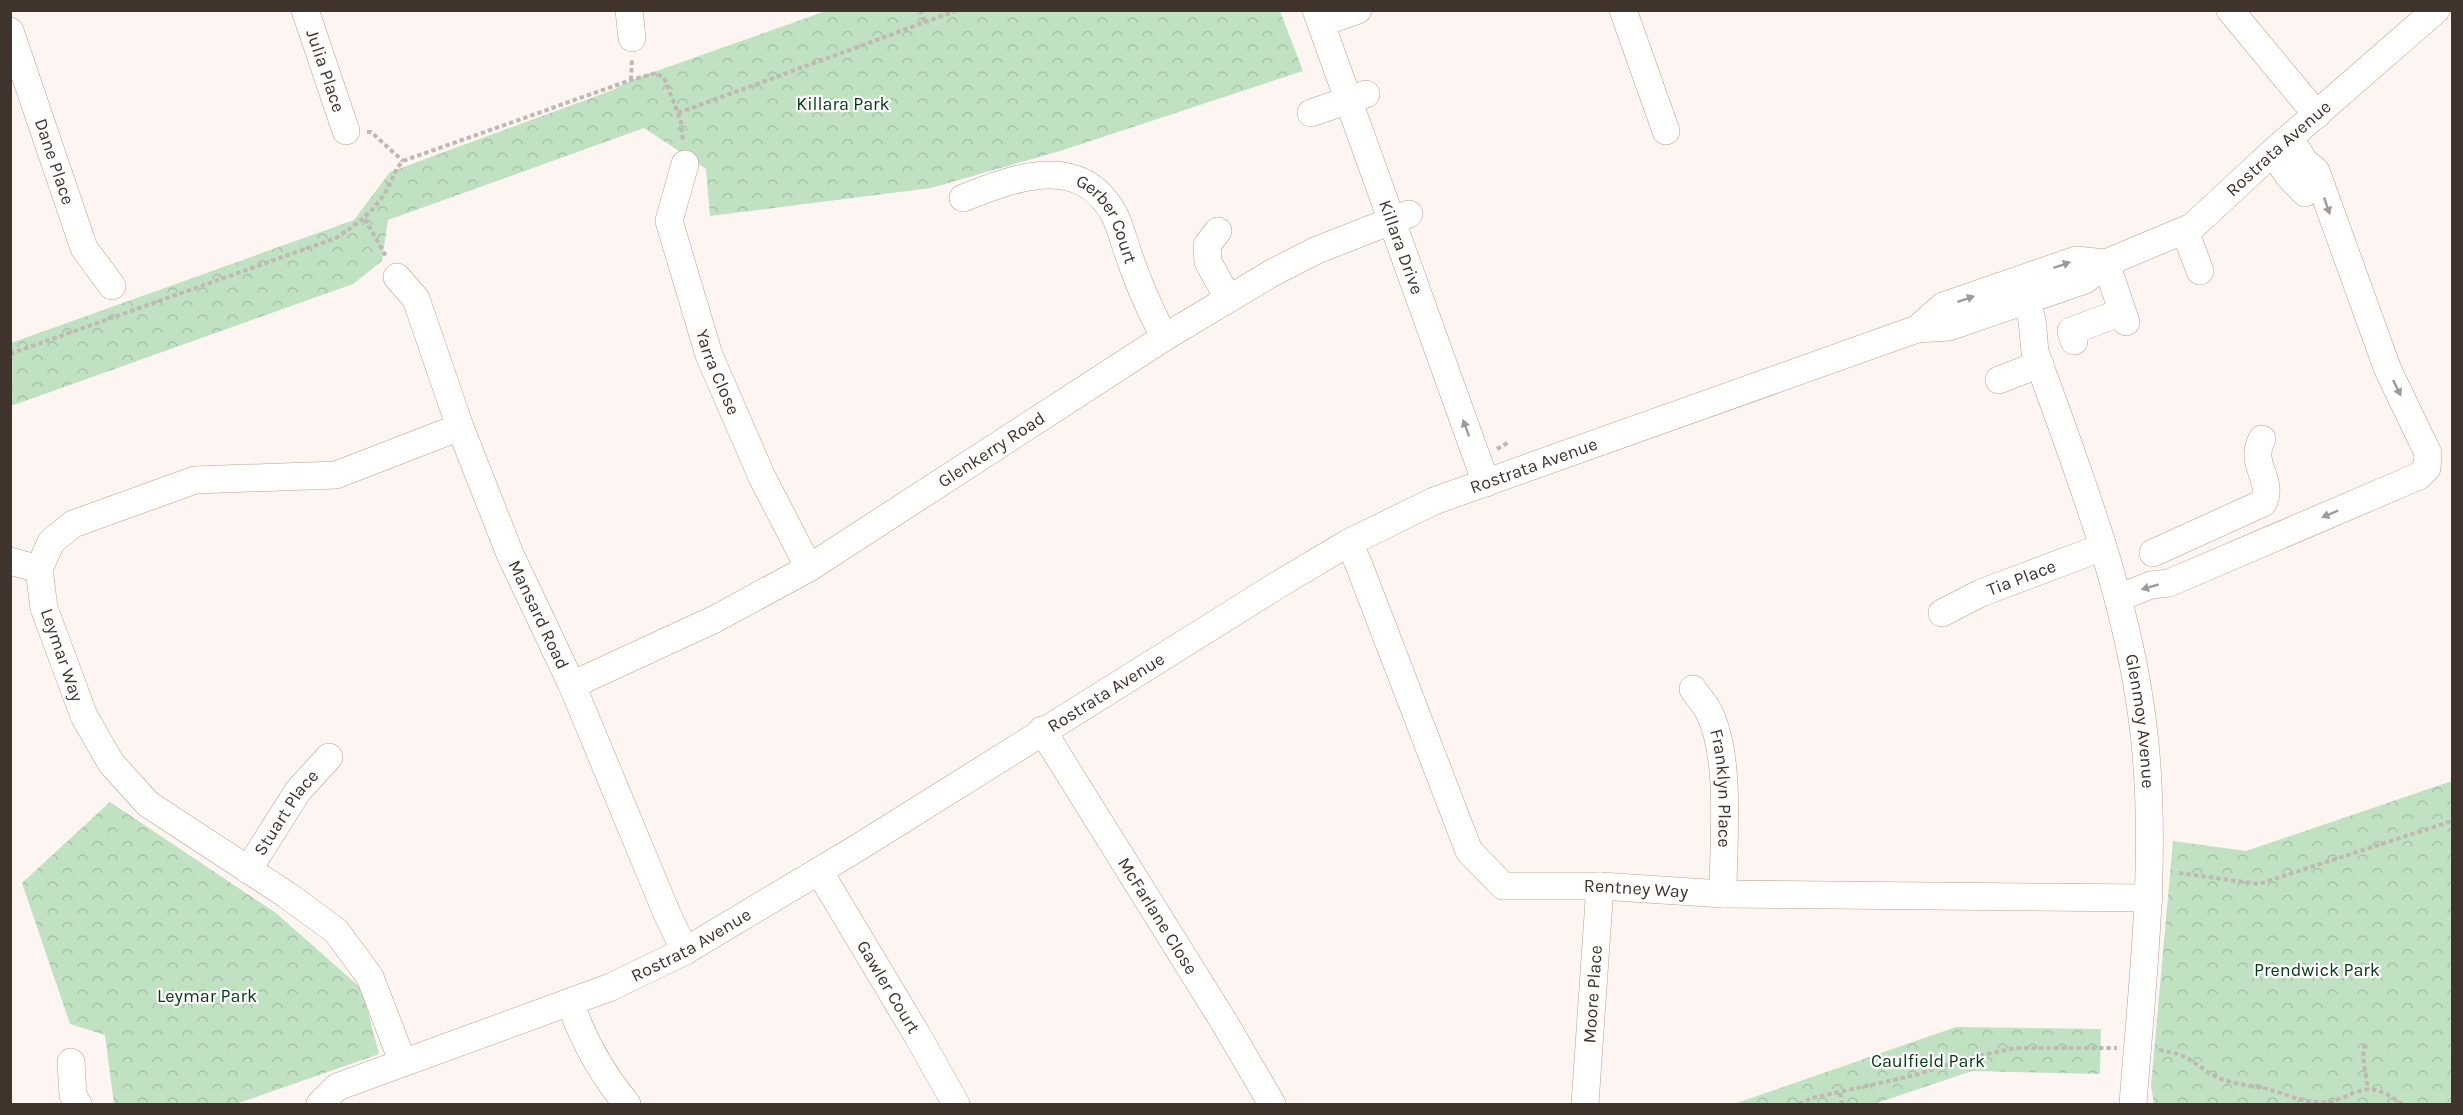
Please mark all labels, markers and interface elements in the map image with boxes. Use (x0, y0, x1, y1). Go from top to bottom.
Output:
street label: Julia Place (301, 26, 350, 115)
park label: Killara Park (796, 93, 890, 115)
street label: Rostrata Avenue (2221, 96, 2336, 201)
street label: Dane Place (30, 116, 79, 208)
street label: Gerber Court (1073, 170, 1142, 267)
street label: Killara Drive (1374, 197, 1428, 298)
one-way arrow (2323, 197, 2333, 215)
one-way arrow (2053, 259, 2071, 269)
one-way arrow (1957, 293, 1975, 303)
street label: Yarra Close (691, 327, 745, 418)
one-way arrow (2392, 380, 2402, 397)
street label: Glenkerry Road (934, 407, 1049, 492)
one-way arrow (1460, 419, 1470, 437)
street label: Rostrata Avenue (1467, 433, 1600, 498)
one-way arrow (2321, 509, 2339, 519)
street label: Tia Place (1984, 555, 2059, 601)
street label: Mansard Road (503, 556, 574, 673)
one-way arrow (2141, 583, 2159, 592)
street label: Leymar Way (36, 605, 88, 705)
street label: Rostrata Avenue (1043, 648, 1168, 737)
street label: Glenmoy Avenue (2120, 652, 2159, 789)
street label: Franklyn Place (1705, 726, 1736, 848)
street label: Stuart Place (249, 765, 323, 860)
street label: McFarlane Close (1113, 853, 1203, 979)
street label: Rentney Way (1584, 875, 1690, 903)
street label: Rostrata Avenue (627, 903, 755, 987)
street label: Gawler Court (852, 936, 925, 1038)
street label: Moore Place (1578, 944, 1607, 1044)
park label: Prendwick Park (2254, 959, 2380, 981)
park label: Leymar Park (157, 985, 257, 1007)
park label: Caulfield Park (1871, 1050, 1985, 1072)

